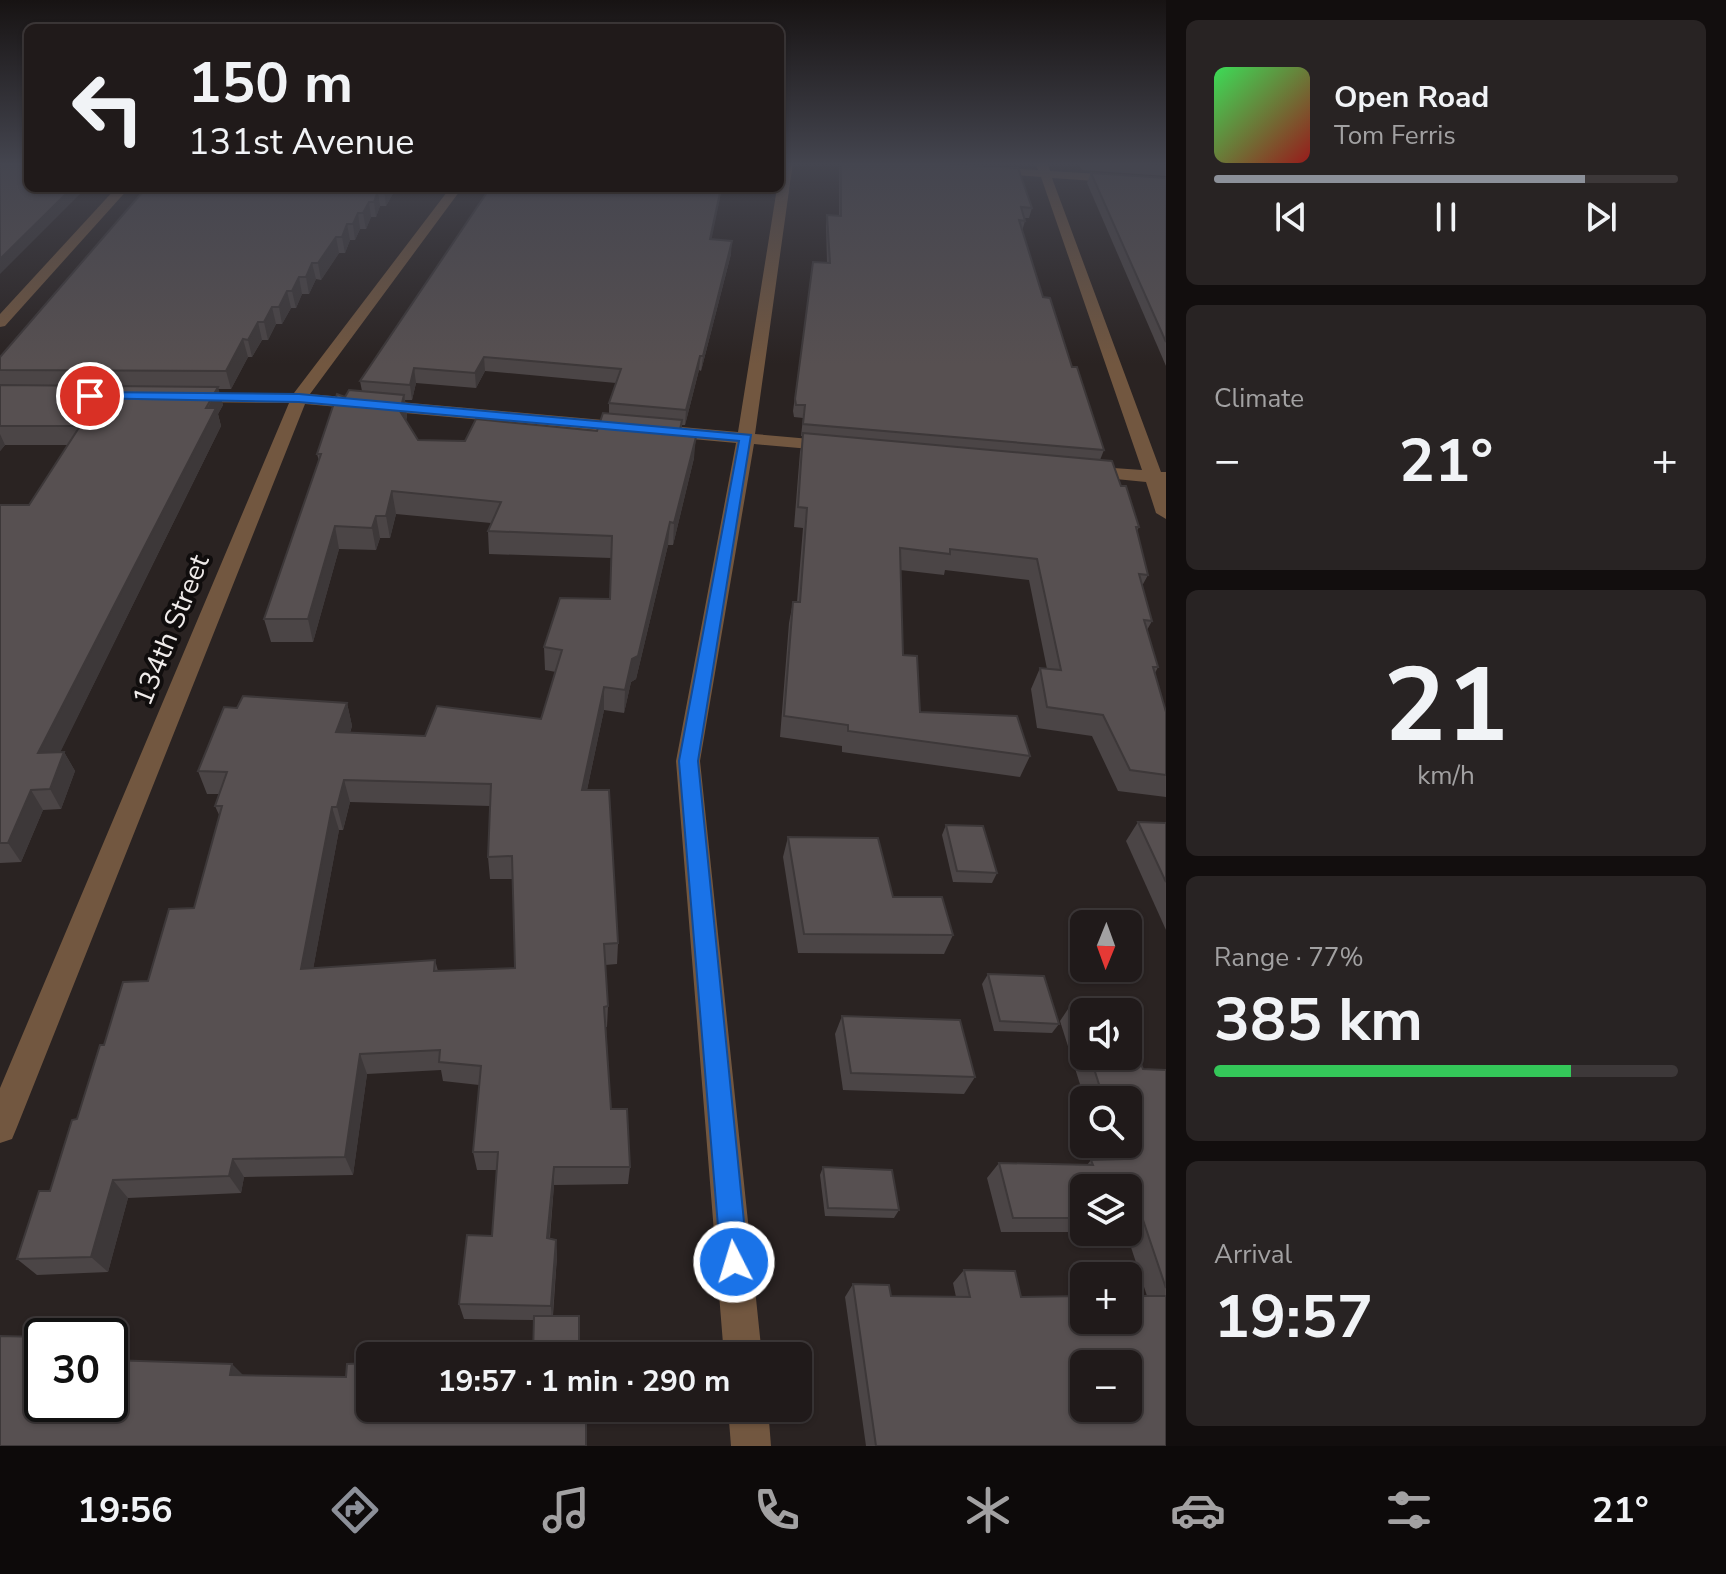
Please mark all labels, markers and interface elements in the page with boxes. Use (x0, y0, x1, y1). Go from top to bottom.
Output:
text: 150 m (188, 45, 353, 122)
icon: left (56, 56, 160, 160)
text: Open Road (1334, 77, 1489, 118)
text: 131st Avenue (188, 118, 414, 167)
text: Tom Ferris (1334, 118, 1456, 153)
icon: previous (1269, 195, 1313, 239)
icon: pause (1424, 195, 1468, 239)
icon: next (1579, 195, 1623, 239)
pin (56, 362, 124, 430)
icon: arrive (68, 374, 112, 418)
text: Climate (1214, 381, 1304, 416)
text: 21° (1399, 420, 1493, 502)
text: − (1214, 431, 1240, 491)
text: + (1652, 431, 1678, 491)
street label: 134th Street (123, 549, 219, 711)
text: 21 (1384, 635, 1508, 777)
text: km/h (1417, 758, 1475, 793)
north arrow (1070, 910, 1142, 982)
map controls (1070, 910, 1142, 1422)
text: Range · 77% (1214, 940, 1364, 975)
text: 385 km (1214, 979, 1423, 1061)
button: sound (1070, 998, 1142, 1070)
button: search (1070, 1086, 1142, 1158)
button: layers (1070, 1174, 1142, 1246)
position arrow (692, 1220, 776, 1304)
text: Arrival (1214, 1237, 1292, 1272)
button: + (1070, 1262, 1142, 1334)
text: 19:57 (1214, 1276, 1373, 1358)
speed limit sign: 30 (24, 1318, 128, 1422)
button: − (1070, 1350, 1142, 1422)
text: 19:57 · 1 min · 290 m (438, 1361, 730, 1402)
icon: directions (327, 1482, 383, 1538)
icon: music (538, 1482, 594, 1538)
icon: phone (749, 1482, 805, 1538)
icon: climate (960, 1482, 1016, 1538)
icon: car (1170, 1482, 1226, 1538)
icon: filters (1381, 1482, 1437, 1538)
text: 19:56 (77, 1486, 173, 1535)
text: 21° (1592, 1486, 1649, 1535)

